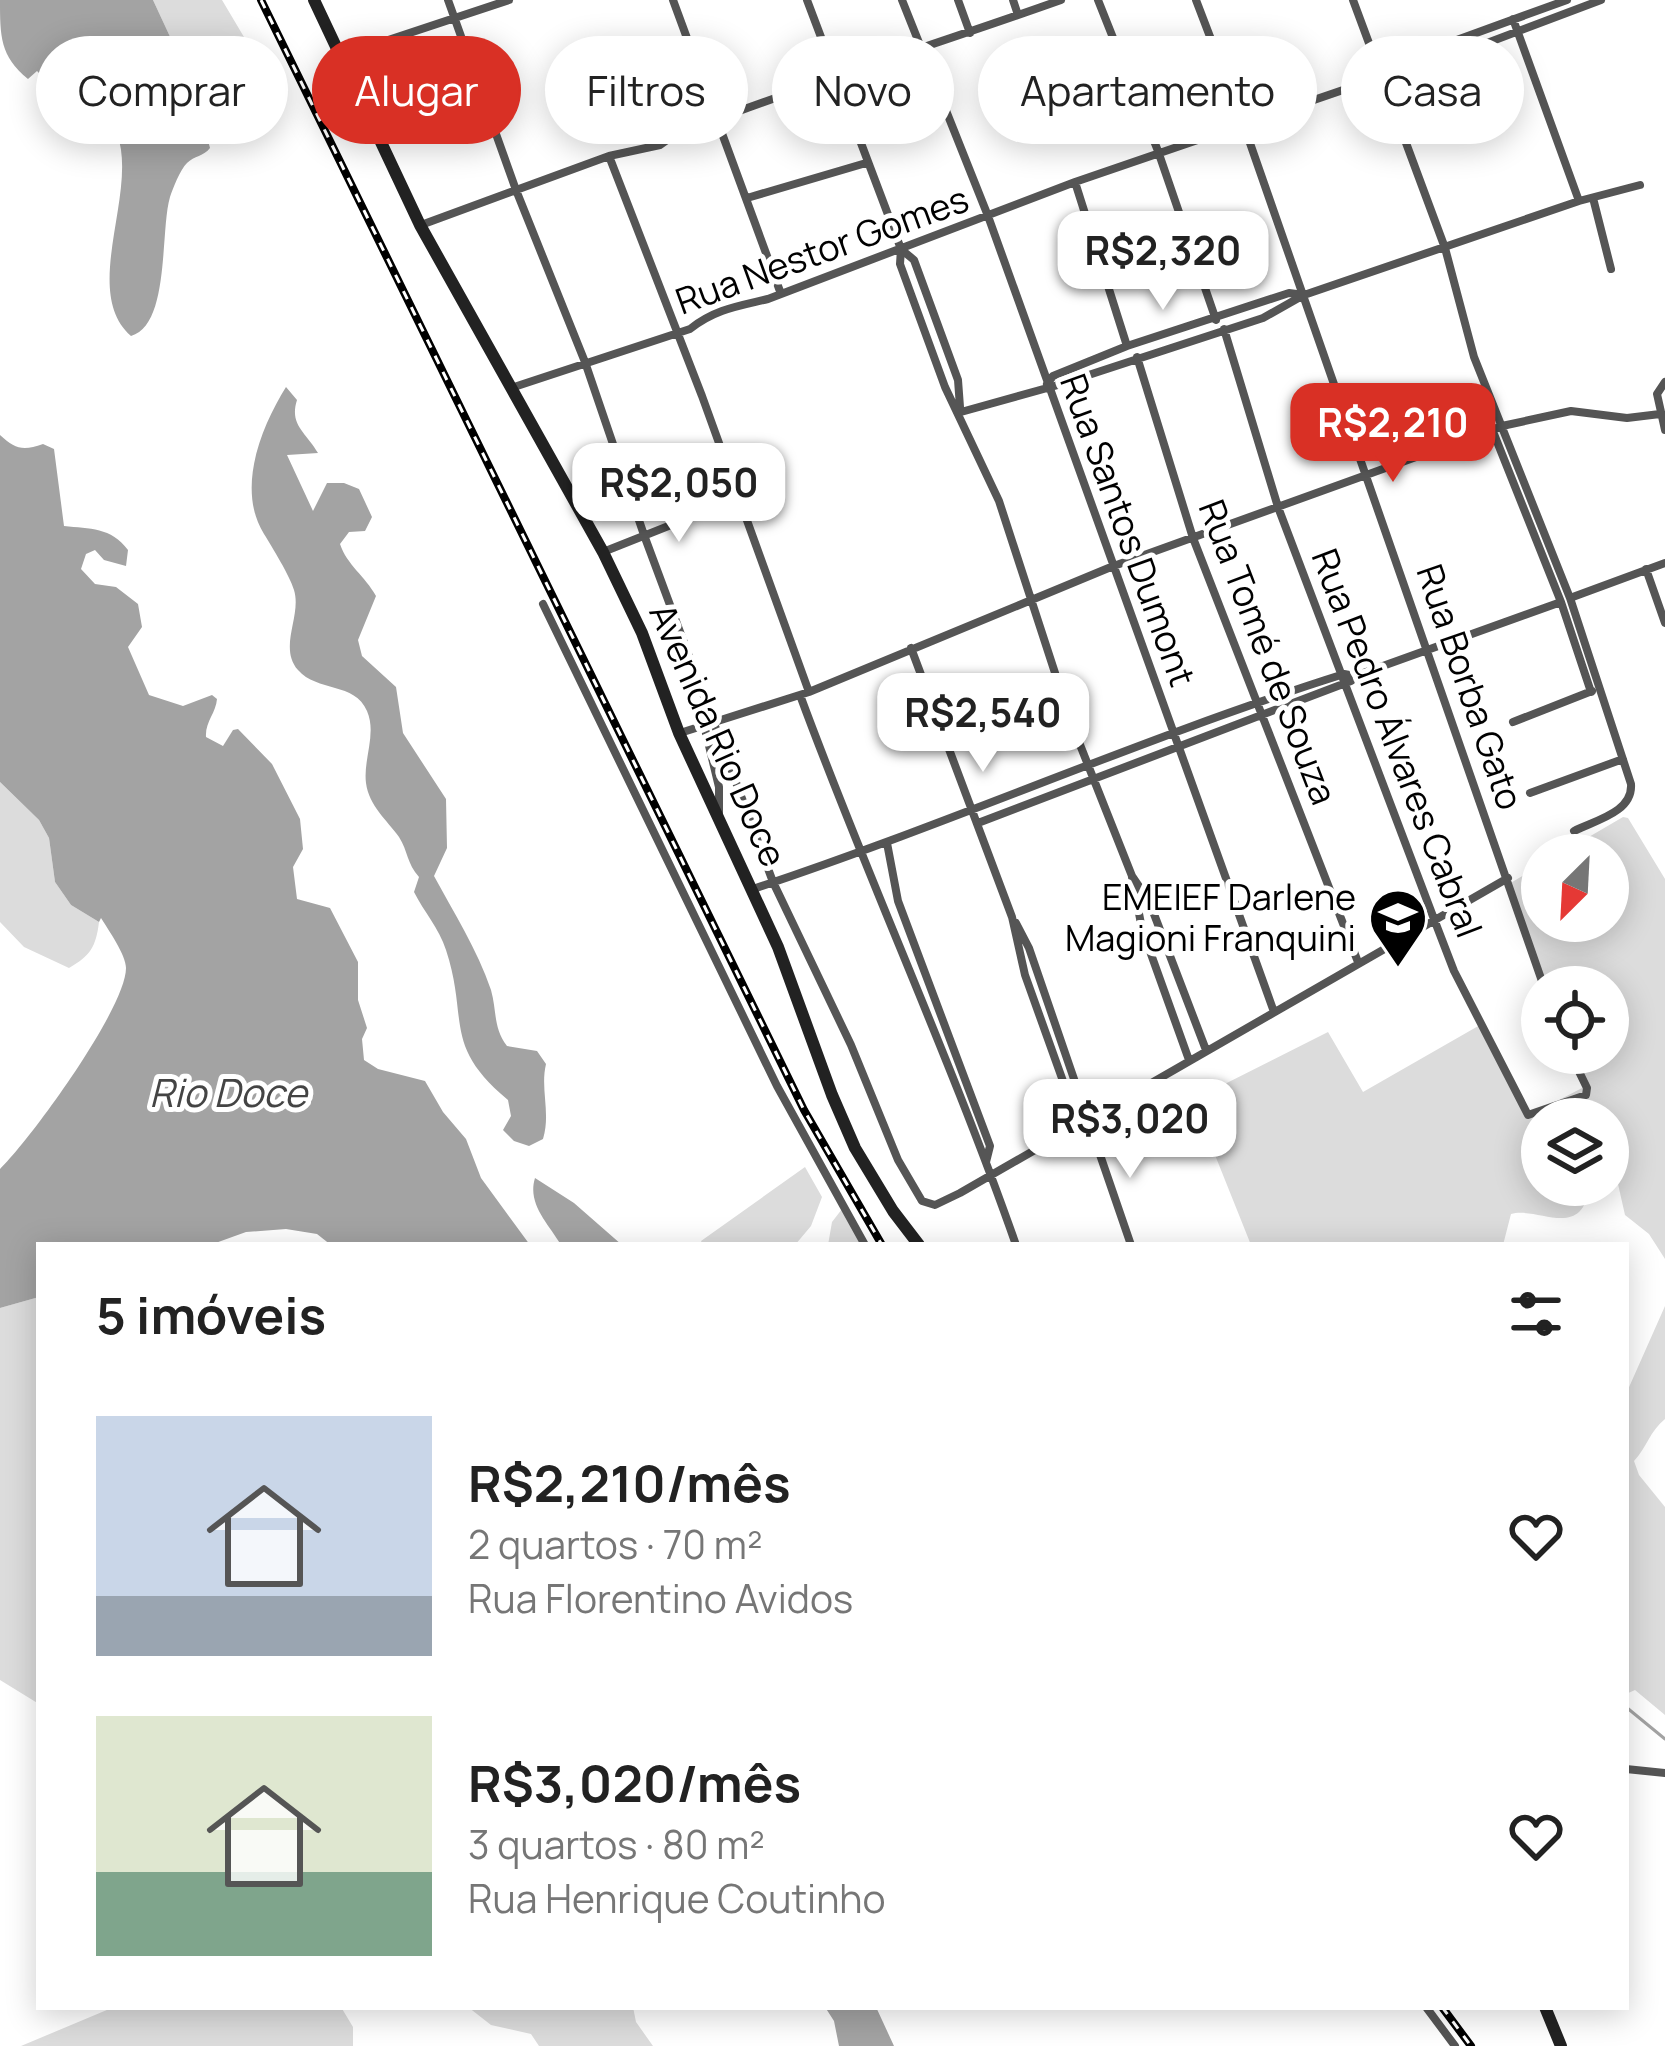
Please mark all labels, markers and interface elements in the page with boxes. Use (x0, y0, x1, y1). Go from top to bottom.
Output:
chip: Comprar (36, 36, 288, 144)
chip: Alugar (312, 36, 521, 144)
chip: Filtros (545, 36, 748, 144)
chip: Novo (772, 36, 954, 144)
chip: Apartamento (978, 36, 1317, 144)
chip: Casa (1341, 36, 1524, 144)
street label: Rua Nestor Gomes (669, 174, 975, 325)
pin: R$2,320 (1052, 211, 1274, 313)
text: R$2,320 (1085, 223, 1241, 277)
street label: Rua Santos Dumont (1049, 367, 1208, 693)
pin: R$2,210 (1282, 383, 1504, 485)
text: R$2,210 (1317, 395, 1469, 449)
pin: R$2,050 (568, 443, 790, 545)
text: R$2,050 (599, 455, 759, 509)
street label: Rua Tomé de Souza (1188, 493, 1349, 811)
street label: Rua Pedro Álvares Cabral (1301, 542, 1494, 944)
street label: Rua Borba Gato (1406, 558, 1535, 816)
street label: Avenida Rio Doce (638, 595, 798, 874)
pin: R$2,540 (872, 673, 1094, 775)
text: R$2,540 (904, 685, 1062, 739)
north arrow (1521, 834, 1629, 942)
map controls (1521, 834, 1629, 1206)
place label: EMEIEF Darlene Magioni Franquini (1065, 872, 1356, 962)
school or university icon: EMEIEF Darlene Magioni Franquini (1367, 887, 1429, 969)
button: locate (1521, 966, 1629, 1074)
water label: Rio Doce (149, 1065, 309, 1119)
pin: R$3,020 (1019, 1079, 1241, 1181)
text: R$3,020 (1050, 1091, 1210, 1145)
button: layers (1521, 1098, 1629, 1206)
text: 5 imóveis (96, 1280, 326, 1349)
icon: filters (1503, 1281, 1569, 1347)
text: R$2,210/mês (468, 1448, 791, 1517)
icon: home (192, 1464, 336, 1608)
icon: heart (1503, 1503, 1569, 1569)
text: 2 quartos · 70 m² (468, 1517, 763, 1571)
text: Rua Florentino Avidos (468, 1571, 853, 1625)
text: R$3,020/mês (468, 1748, 801, 1817)
icon: home (192, 1764, 336, 1908)
icon: heart (1503, 1803, 1569, 1869)
text: 3 quartos · 80 m² (468, 1817, 765, 1871)
text: Rua Henrique Coutinho (468, 1871, 886, 1925)

